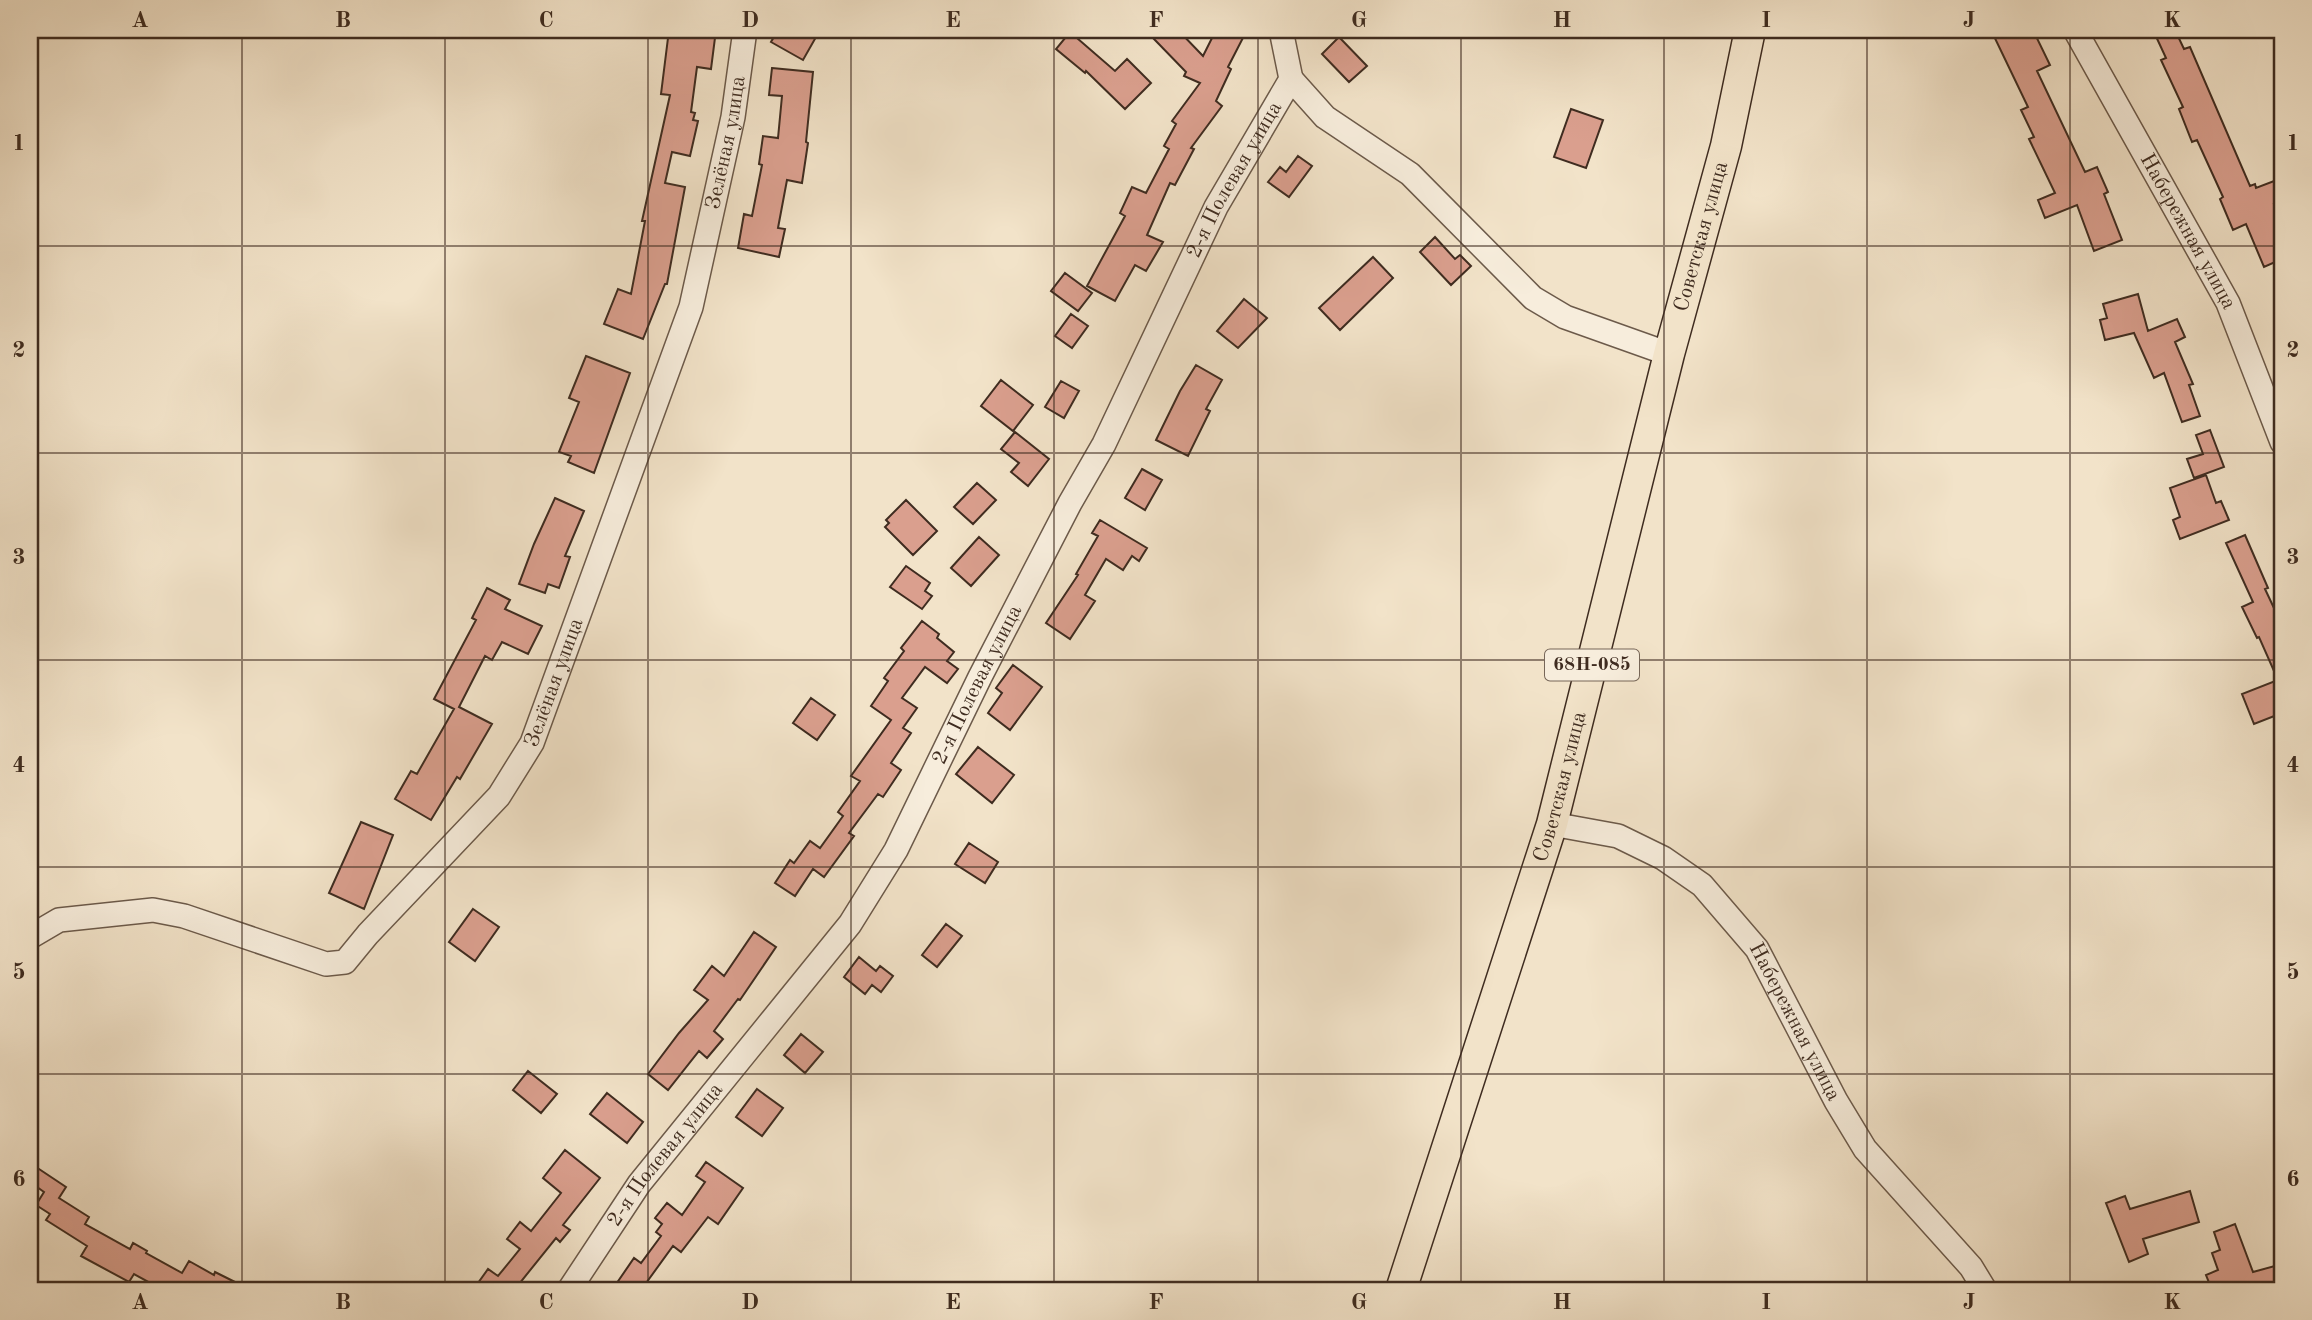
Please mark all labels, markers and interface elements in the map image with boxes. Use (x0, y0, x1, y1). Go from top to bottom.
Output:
text: A (131, 9, 149, 32)
text: B (335, 9, 351, 32)
text: C (538, 9, 554, 32)
text: D (741, 9, 759, 32)
text: E (945, 9, 961, 32)
text: F (1148, 9, 1164, 32)
text: G (1351, 9, 1367, 32)
text: H (1553, 9, 1571, 32)
text: I (1761, 9, 1771, 32)
text: J (1963, 9, 1975, 32)
text: K (2163, 9, 2181, 32)
street label: Зелёная улица (702, 75, 749, 211)
street label: 2-я Полевая улица (1183, 98, 1286, 261)
text: 1 (12, 132, 26, 155)
text: 1 (2286, 132, 2300, 155)
street label: Набережная улица (2136, 150, 2240, 312)
street label: Советская улица (1671, 159, 1732, 314)
text: 2 (12, 339, 26, 362)
text: 2 (2286, 339, 2300, 362)
text: 3 (12, 546, 26, 569)
text: 3 (2286, 546, 2300, 569)
street label: 2-я Полевая улица (929, 602, 1026, 768)
street label: Зелёная улица (521, 615, 587, 750)
road number: 68Н-085 (1545, 650, 1639, 680)
street label: Советская улица (1530, 709, 1590, 865)
text: 4 (12, 754, 26, 777)
text: 4 (2286, 754, 2300, 777)
street label: Набережная улица (1745, 939, 1845, 1104)
text: 5 (12, 961, 26, 984)
text: 5 (2286, 961, 2300, 984)
street label: 2-я Полевая улица (603, 1079, 727, 1230)
text: 6 (12, 1168, 26, 1191)
text: 6 (2286, 1168, 2300, 1191)
text: A (131, 1291, 149, 1314)
text: B (335, 1291, 351, 1314)
text: C (538, 1291, 554, 1314)
text: D (741, 1291, 759, 1314)
text: E (945, 1291, 961, 1314)
text: F (1148, 1291, 1164, 1314)
text: G (1351, 1291, 1367, 1314)
text: H (1553, 1291, 1571, 1314)
text: I (1761, 1291, 1771, 1314)
text: J (1963, 1291, 1975, 1314)
text: K (2163, 1291, 2181, 1314)

